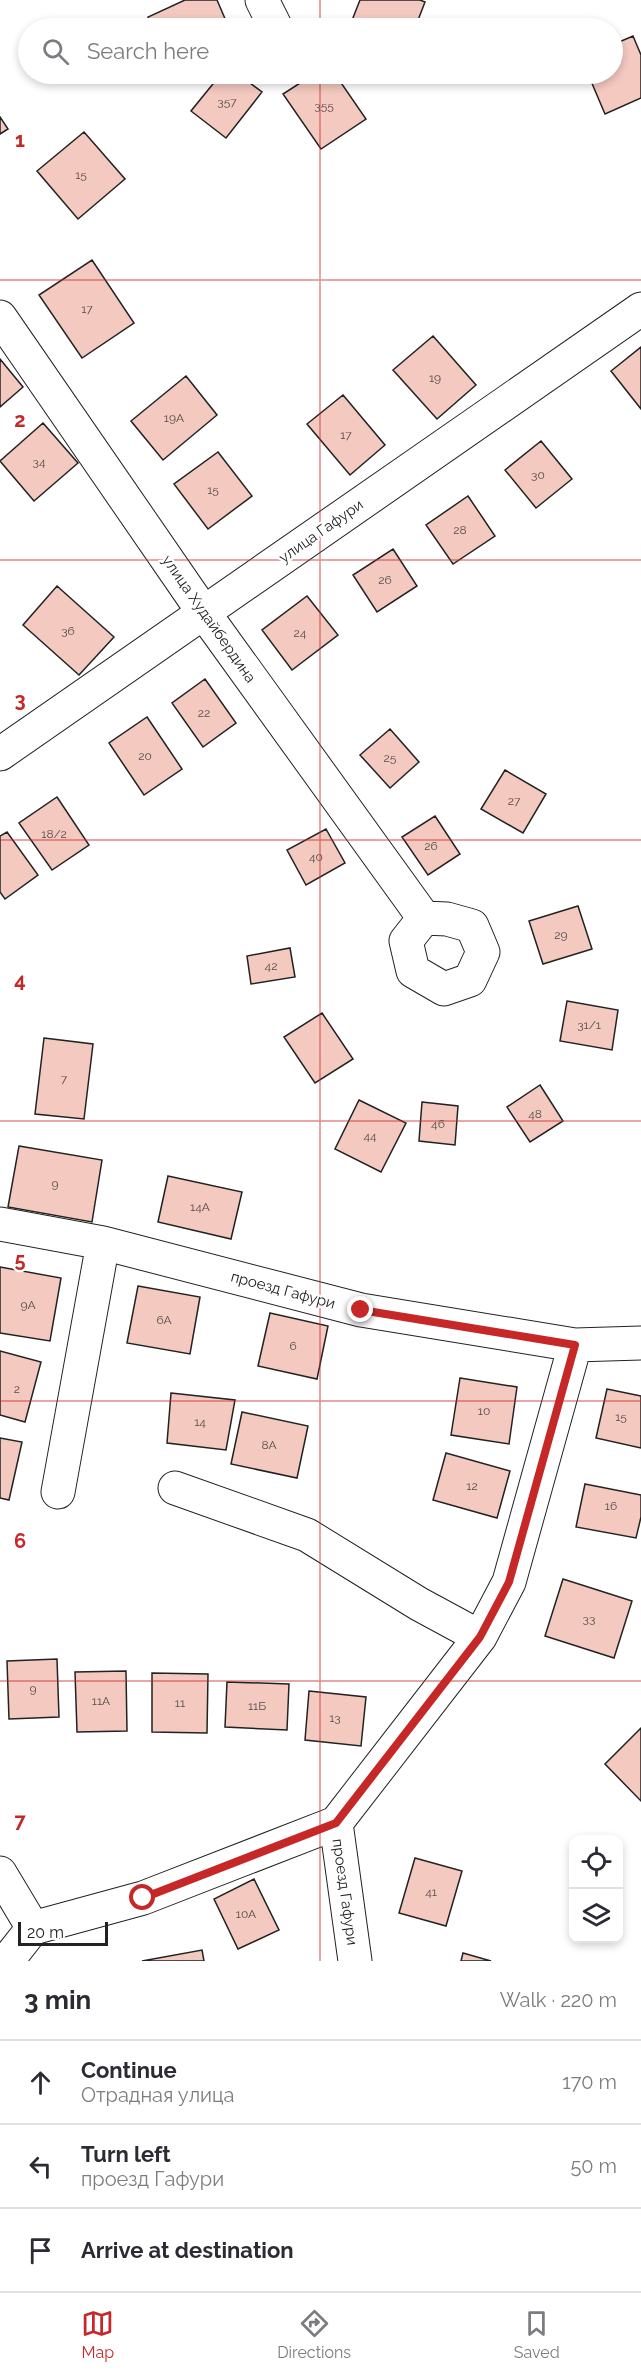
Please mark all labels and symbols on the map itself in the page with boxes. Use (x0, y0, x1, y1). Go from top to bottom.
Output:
house number: 357 (217, 95, 237, 109)
house number: 355 (314, 99, 334, 113)
text: 1 (15, 128, 25, 152)
house number: 15 (75, 168, 87, 182)
house number: 17 (81, 302, 93, 316)
house number: 19 (429, 371, 441, 385)
text: 2 (14, 408, 26, 432)
house number: 19А (164, 411, 184, 425)
house number: 17 (340, 428, 352, 442)
house number: 34 (33, 455, 46, 469)
house number: 30 (531, 468, 545, 482)
house number: 15 (207, 483, 219, 497)
street label: улица Гафури (275, 495, 367, 567)
house number: 28 (453, 523, 467, 537)
street label: улица Худайбердина (158, 552, 260, 686)
house number: 26 (378, 573, 392, 587)
house number: 36 (61, 624, 75, 638)
house number: 24 (294, 626, 307, 640)
text: 3 (14, 688, 26, 712)
house number: 22 (198, 706, 210, 720)
house number: 20 (138, 749, 152, 763)
house number: 25 (384, 751, 397, 765)
house number: 27 (508, 794, 521, 808)
house number: 18/2 (41, 827, 67, 841)
house number: 26 (424, 839, 438, 853)
house number: 40 (309, 850, 323, 864)
house number: 29 (554, 928, 568, 942)
house number: 42 (265, 959, 277, 973)
text: 4 (14, 968, 26, 992)
house number: 31/1 (577, 1018, 601, 1032)
house number: 7 (61, 1072, 68, 1086)
house number: 48 (528, 1107, 542, 1121)
house number: 46 (431, 1117, 445, 1131)
house number: 44 (363, 1129, 377, 1143)
house number: 9 (51, 1177, 59, 1191)
house number: 14А (190, 1200, 210, 1214)
text: 5 (14, 1248, 26, 1272)
street label: проезд Гафури (229, 1267, 337, 1313)
route end (347, 1296, 373, 1322)
house number: 9А (20, 1298, 36, 1312)
house number: 6А (156, 1313, 172, 1327)
house number: 6 (289, 1339, 297, 1353)
house number: 2 (14, 1382, 20, 1396)
house number: 10 (478, 1404, 490, 1418)
house number: 15 (615, 1410, 627, 1424)
house number: 14 (194, 1415, 206, 1429)
house number: 8А (261, 1438, 277, 1452)
house number: 12 (466, 1479, 478, 1493)
house number: 16 (605, 1499, 617, 1513)
text: 6 (14, 1529, 26, 1553)
house number: 33 (583, 1612, 595, 1626)
house number: 9 (29, 1682, 37, 1696)
house number: 11А (92, 1694, 110, 1708)
house number: 11 (175, 1696, 185, 1710)
house number: 11Б (248, 1699, 266, 1713)
house number: 13 (329, 1711, 341, 1725)
text: 7 (14, 1809, 26, 1833)
street label: проезд Гафури (329, 1838, 361, 1946)
route start (129, 1884, 155, 1910)
house number: 41 (425, 1885, 437, 1899)
house number: 10А (236, 1907, 256, 1921)
scale bar (18, 1919, 108, 1946)

